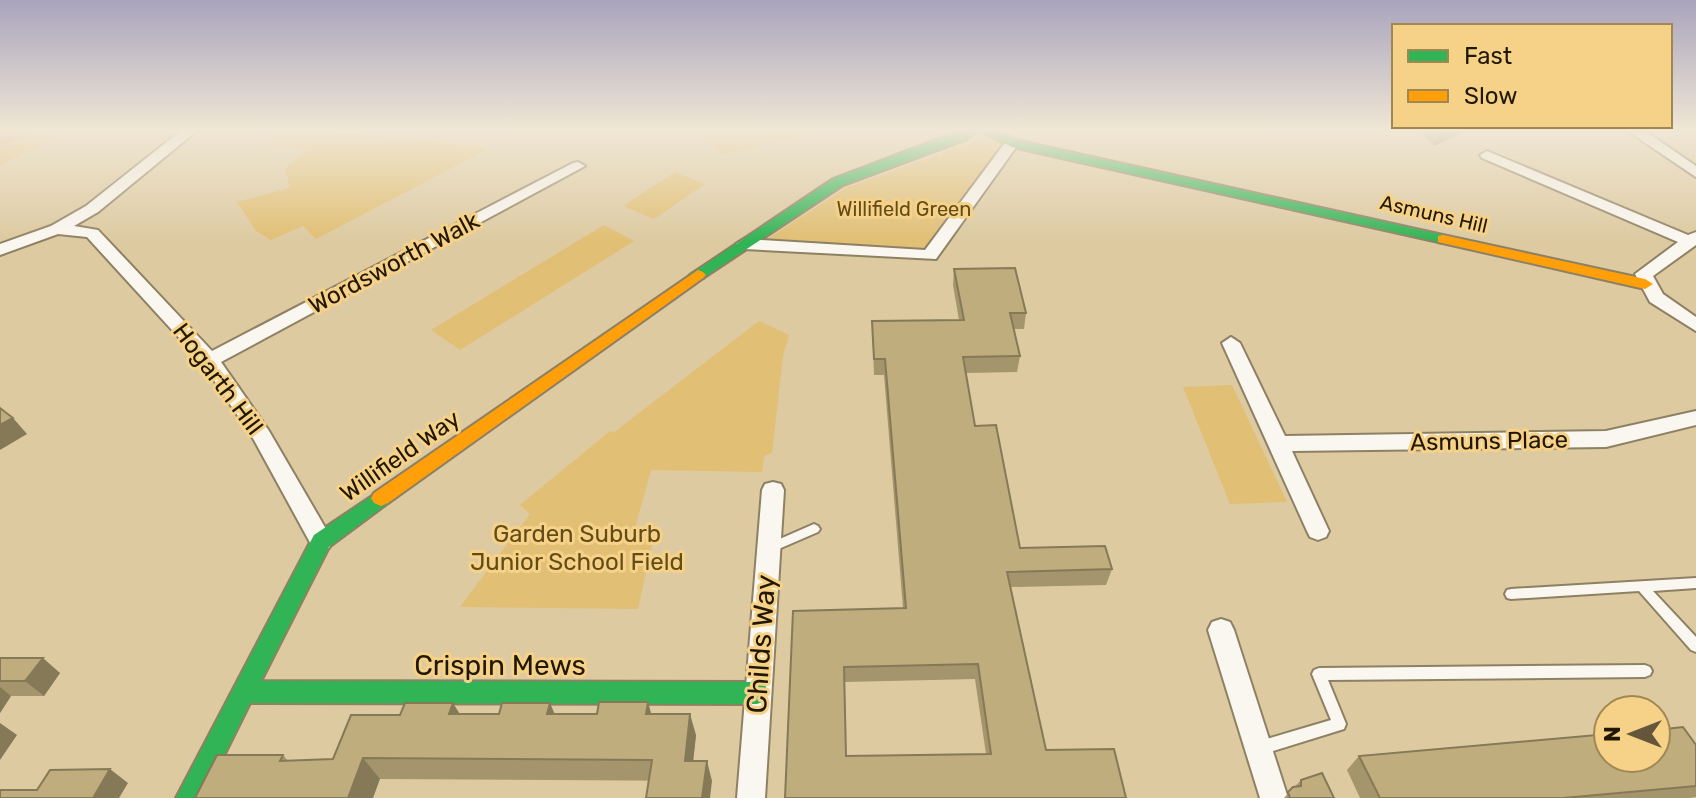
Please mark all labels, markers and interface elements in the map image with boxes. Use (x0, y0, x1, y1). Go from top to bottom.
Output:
legend (1392, 24, 1672, 128)
text: Fast (1464, 42, 1512, 70)
text: Slow (1464, 82, 1517, 110)
street label: Asmuns Hill (1378, 190, 1490, 238)
park label: Willifield Green (837, 197, 971, 221)
street label: Wordsworth Walk (304, 206, 485, 320)
street label: Hogarth Hill (167, 318, 269, 440)
street label: Willifield Way (335, 404, 465, 508)
street label: Asmuns Place (1410, 426, 1568, 456)
park label: Garden Suburb Junior School Field (470, 520, 684, 576)
street label: Childs Way (740, 574, 782, 714)
street label: Crispin Mews (414, 649, 586, 682)
north arrow (1592, 694, 1672, 774)
text: N (1599, 726, 1626, 742)

